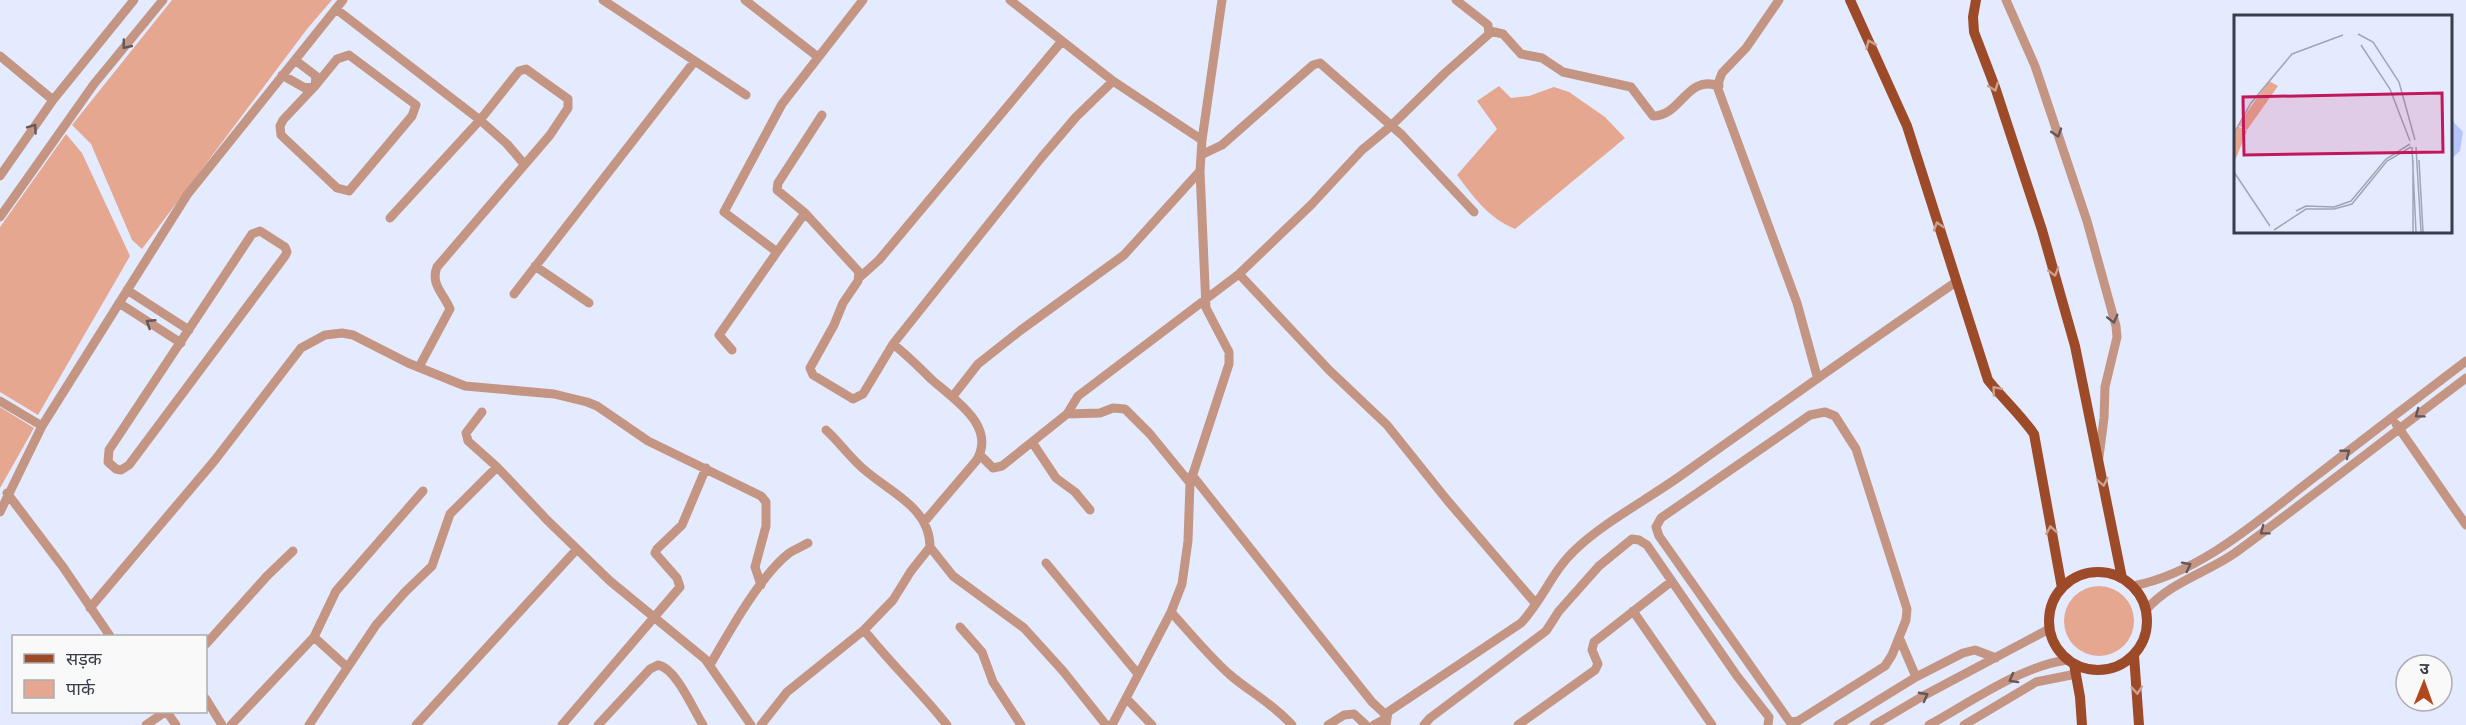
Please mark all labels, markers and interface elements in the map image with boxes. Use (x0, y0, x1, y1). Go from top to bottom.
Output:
inset map (2234, 15, 2451, 232)
one-way arrow (122, 39, 133, 50)
one-way arrow (1865, 40, 1877, 51)
one-way arrow (1987, 81, 2000, 91)
one-way arrow (26, 124, 37, 135)
one-way arrow (2050, 127, 2063, 138)
one-way arrow (1933, 221, 1946, 232)
one-way arrow (2047, 266, 2059, 277)
one-way arrow (2106, 314, 2119, 324)
one-way arrow (146, 319, 157, 330)
one-way arrow (1992, 386, 2003, 397)
one-way arrow (2415, 406, 2426, 417)
one-way arrow (2339, 449, 2350, 460)
one-way arrow (2096, 477, 2109, 487)
one-way arrow (2259, 524, 2270, 535)
one-way arrow (2046, 526, 2058, 535)
one-way arrow (2181, 562, 2192, 573)
legend (12, 635, 207, 713)
text: सड़क (66, 647, 103, 669)
north arrow (2394, 653, 2454, 713)
text: उ (2419, 658, 2430, 677)
one-way arrow (2008, 672, 2019, 683)
text: पार्क (66, 677, 96, 699)
one-way arrow (2130, 686, 2143, 695)
one-way arrow (1918, 692, 1929, 703)

